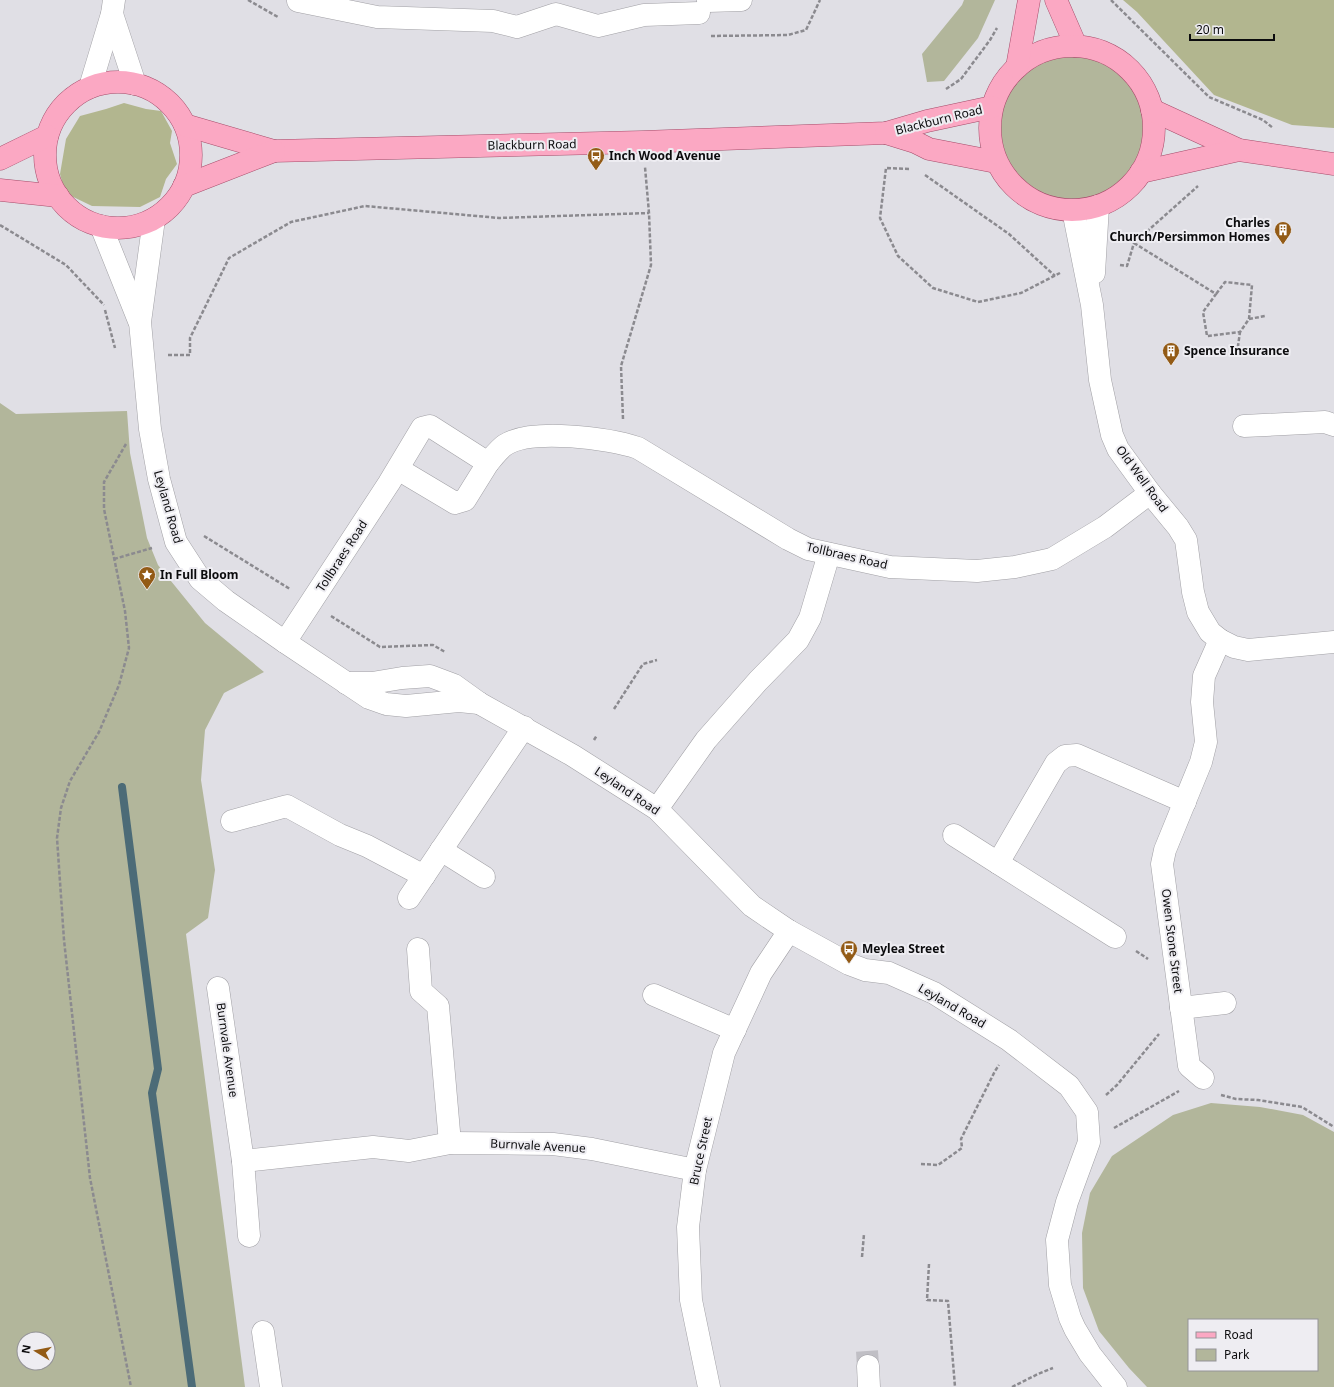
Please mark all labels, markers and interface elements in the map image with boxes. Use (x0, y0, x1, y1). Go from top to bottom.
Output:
scale bar (1190, 16, 1274, 42)
text: 20 m (1196, 21, 1224, 38)
street label: Blackburn Road (894, 101, 984, 139)
street label: Blackburn Road (487, 135, 577, 154)
bus stop icon: Inch Wood Avenue (586, 146, 606, 171)
place label: Inch Wood Avenue (609, 147, 721, 164)
place label: Charles Church/Persimmon Homes (1110, 214, 1270, 245)
building icon: Charles Church/Persimmon Homes (1273, 220, 1293, 245)
building icon: Spence Insurance (1161, 341, 1181, 366)
place label: Spence Insurance (1184, 342, 1289, 359)
street label: Old Well Road (1112, 442, 1172, 516)
street label: Leyland Road (150, 468, 187, 546)
street label: Tollbraes Road (312, 516, 371, 595)
street label: Tollbraes Road (805, 538, 889, 573)
place icon: In Full Bloom (137, 565, 157, 590)
place label: In Full Bloom (160, 566, 239, 583)
street label: Leyland Road (591, 762, 663, 819)
street label: Owen Stone Street (1158, 888, 1187, 995)
bus stop icon: Meylea Street (839, 939, 859, 964)
place label: Meylea Street (862, 940, 945, 957)
street label: Leyland Road (915, 979, 989, 1032)
street label: Burnvale Avenue (212, 1001, 243, 1099)
street label: Bruce Street (685, 1115, 716, 1187)
street label: Burnvale Avenue (490, 1135, 586, 1157)
legend (1188, 1319, 1318, 1371)
text: Road (1224, 1326, 1253, 1343)
north arrow (16, 1331, 56, 1371)
text: N (17, 1343, 34, 1355)
text: Park (1224, 1346, 1250, 1363)

